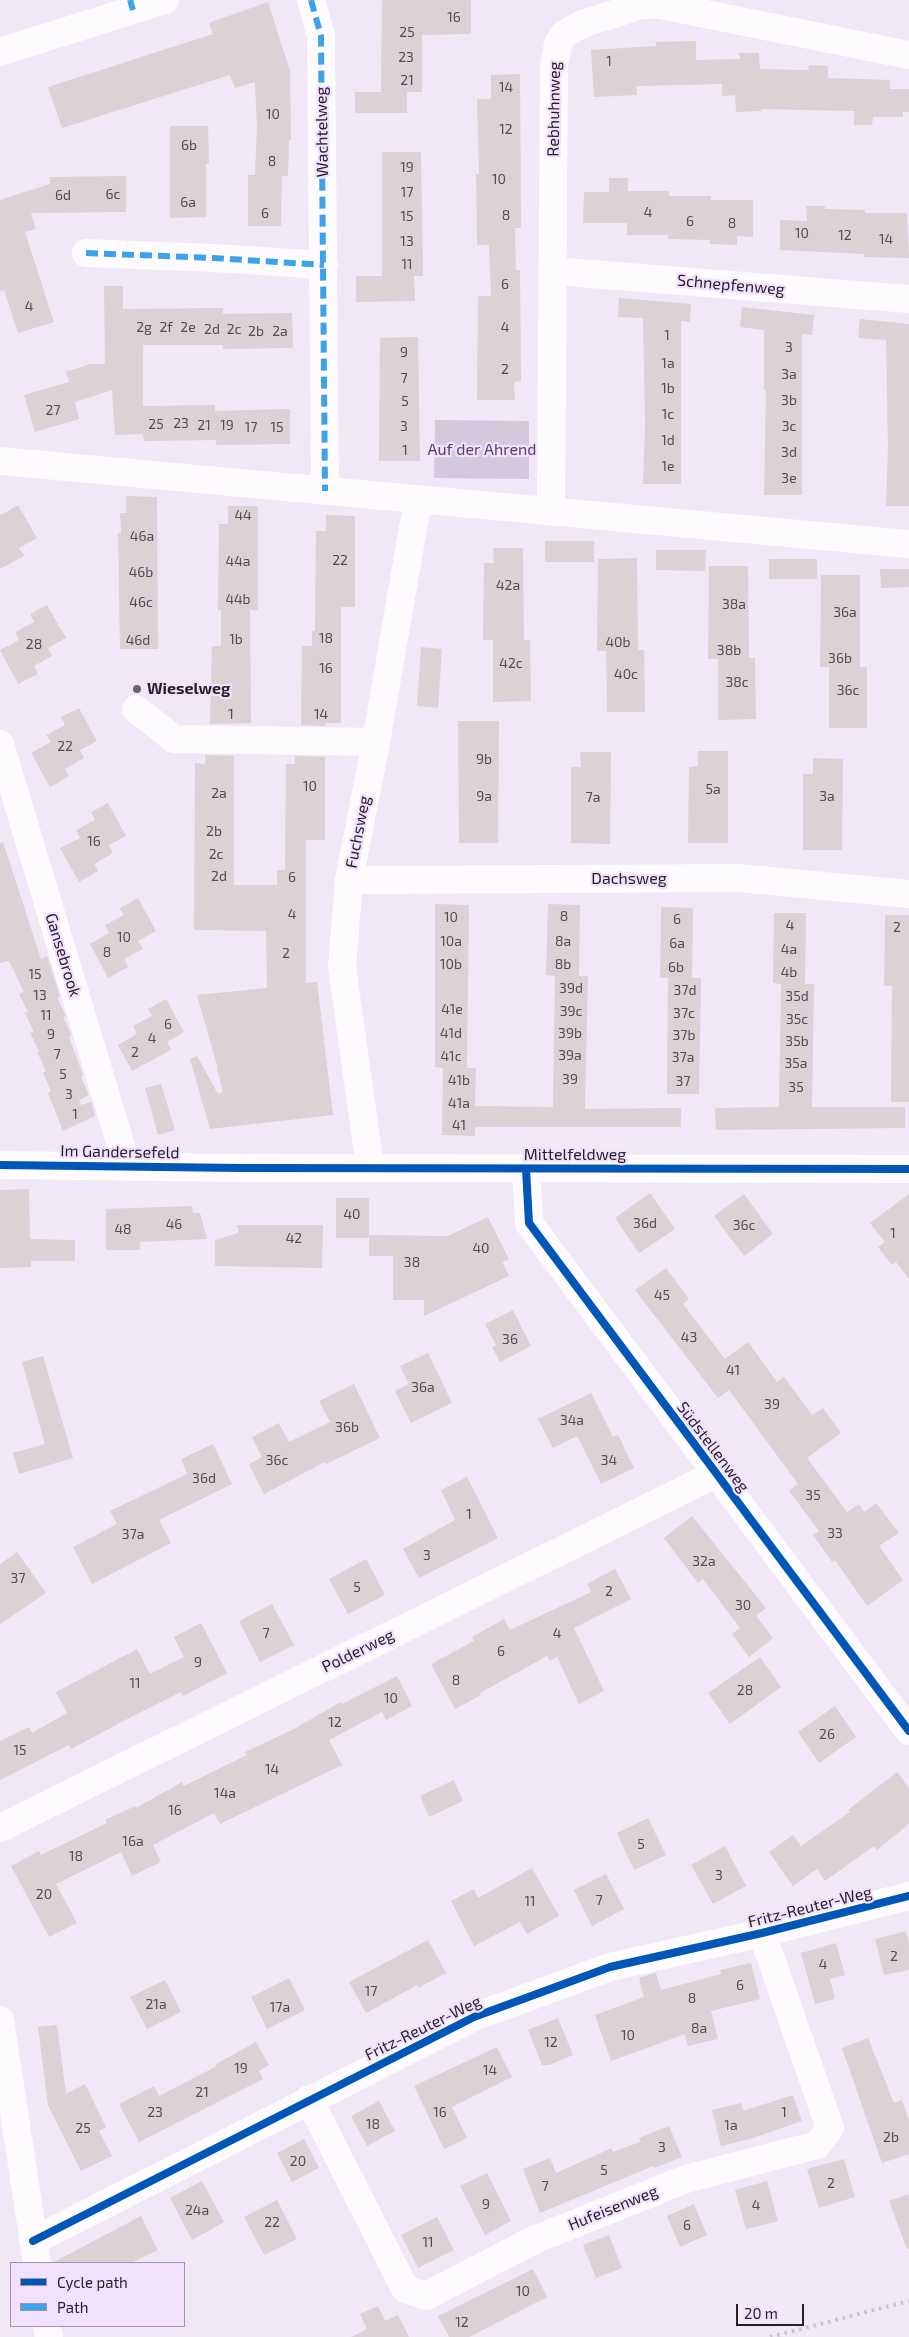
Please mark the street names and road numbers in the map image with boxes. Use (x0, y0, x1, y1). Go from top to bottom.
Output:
street label: Rebhuhnweg (544, 61, 564, 157)
street label: Wachtelweg (312, 86, 332, 178)
street label: Schnepfenweg (676, 271, 786, 299)
street label: Fuchsweg (342, 794, 374, 870)
street label: Dachsweg (591, 869, 667, 889)
street label: Gansebrook (41, 911, 85, 999)
street label: Im Gandersefeld (60, 1141, 180, 1163)
street label: Mittelfeldweg (524, 1145, 626, 1165)
street label: Südstellenweg (673, 1398, 753, 1496)
street label: Polderweg (319, 1625, 397, 1677)
street label: Fritz-Reuter-Weg (746, 1882, 874, 1932)
street label: Fritz-Reuter-Weg (362, 1991, 484, 2065)
street label: Hufeisenweg (565, 2181, 661, 2235)

